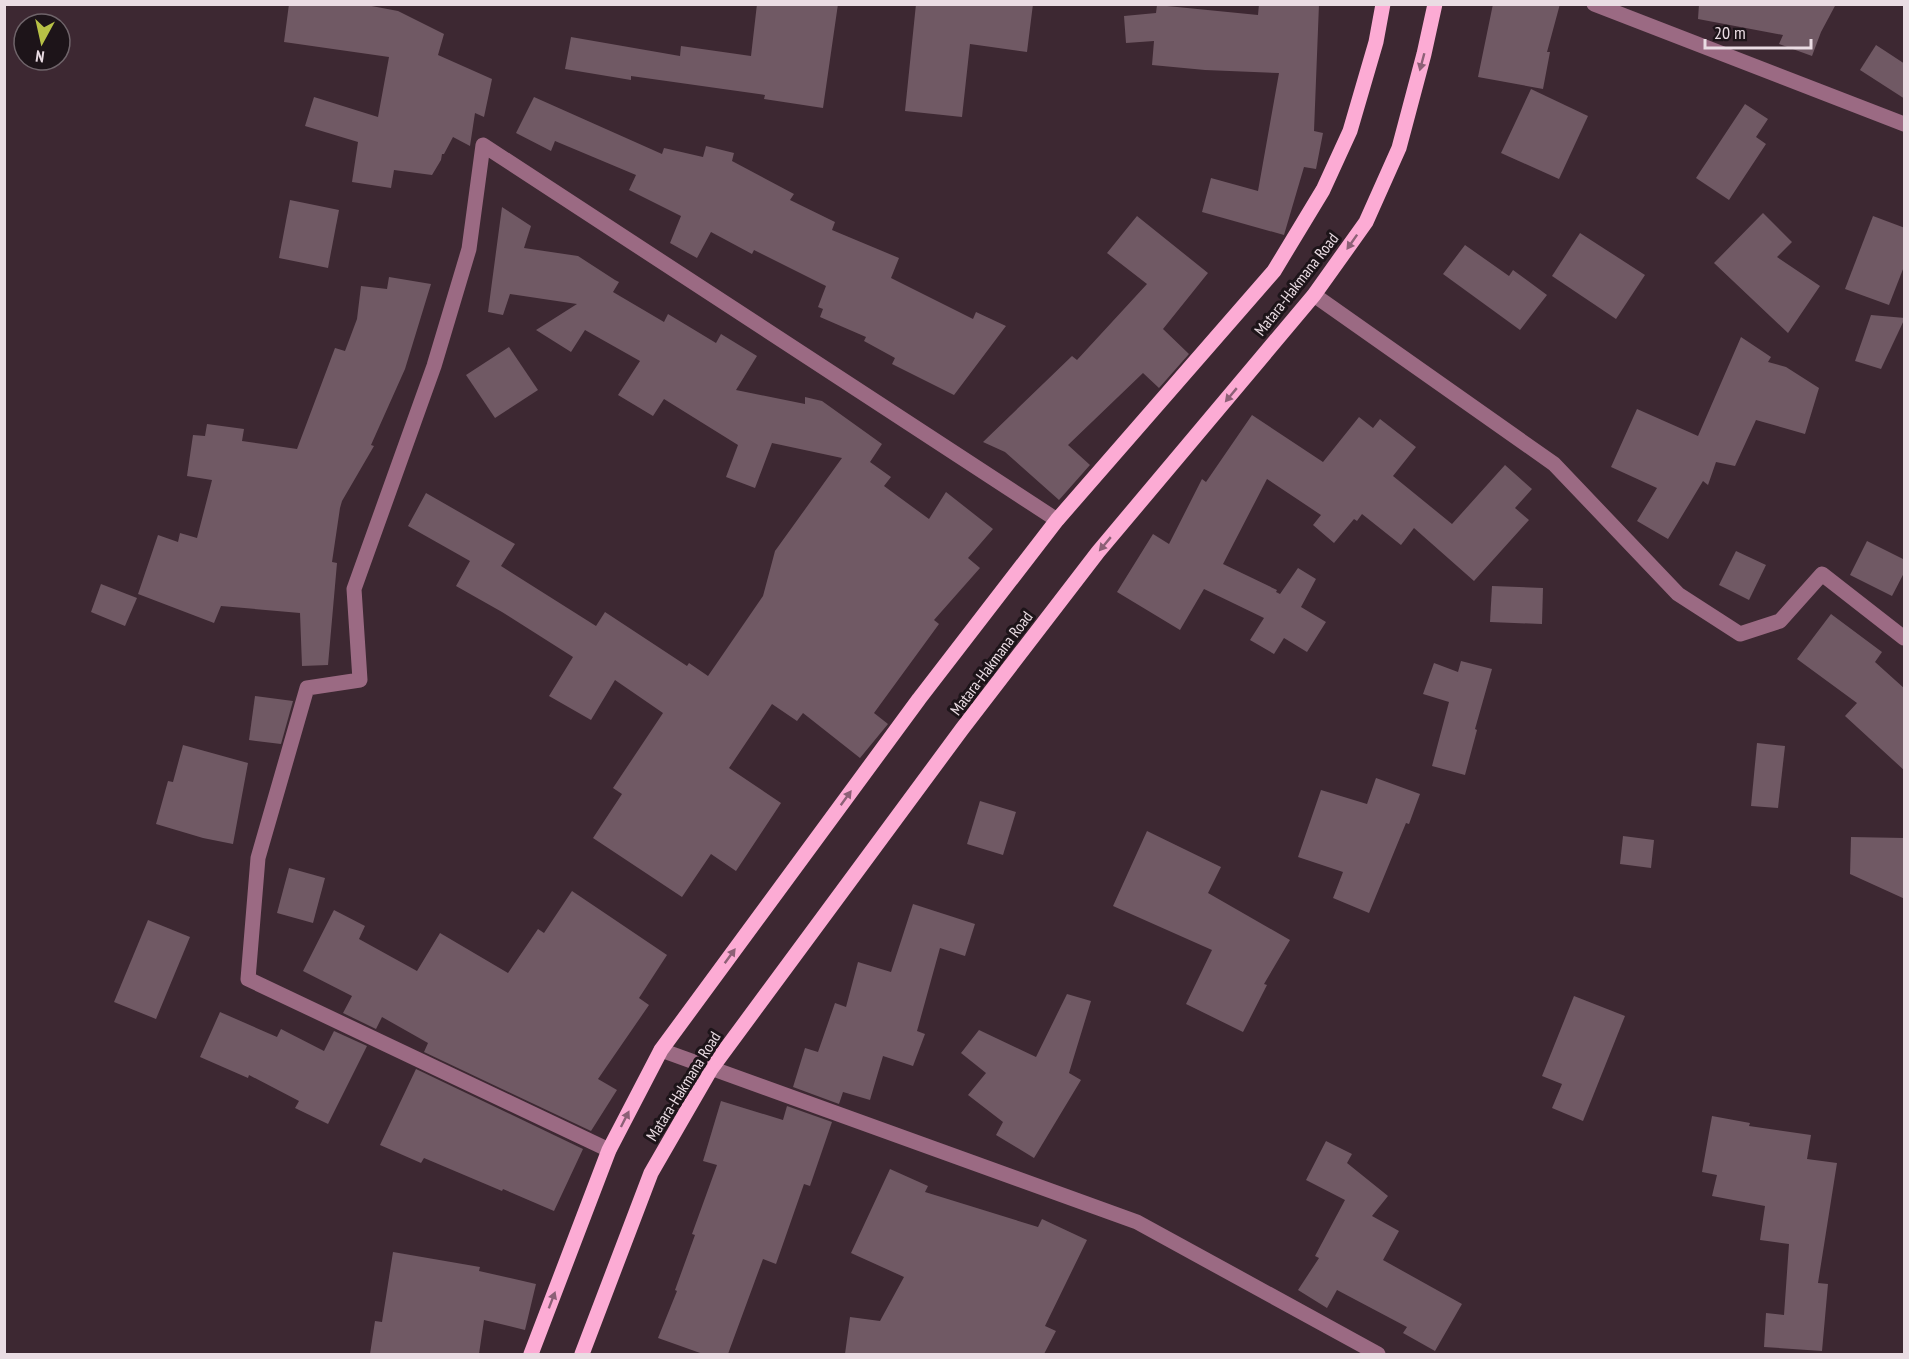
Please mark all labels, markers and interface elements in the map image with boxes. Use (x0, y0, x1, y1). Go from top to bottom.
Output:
north arrow (12, 12, 72, 72)
scale bar (1705, 12, 1812, 50)
text: 20 m (1714, 21, 1746, 44)
text: N (34, 46, 46, 67)
one-way arrow (1417, 52, 1427, 71)
street label: Matara-Hakmana Road (1250, 229, 1342, 339)
one-way arrow (1346, 233, 1358, 249)
one-way arrow (1224, 387, 1237, 403)
one-way arrow (1099, 536, 1112, 551)
street label: Matara-Hakmana Road (945, 607, 1037, 719)
one-way arrow (839, 791, 851, 806)
one-way arrow (724, 948, 736, 964)
street label: Matara-Hakmana Road (641, 1028, 725, 1144)
one-way arrow (620, 1110, 630, 1127)
one-way arrow (548, 1291, 557, 1309)

